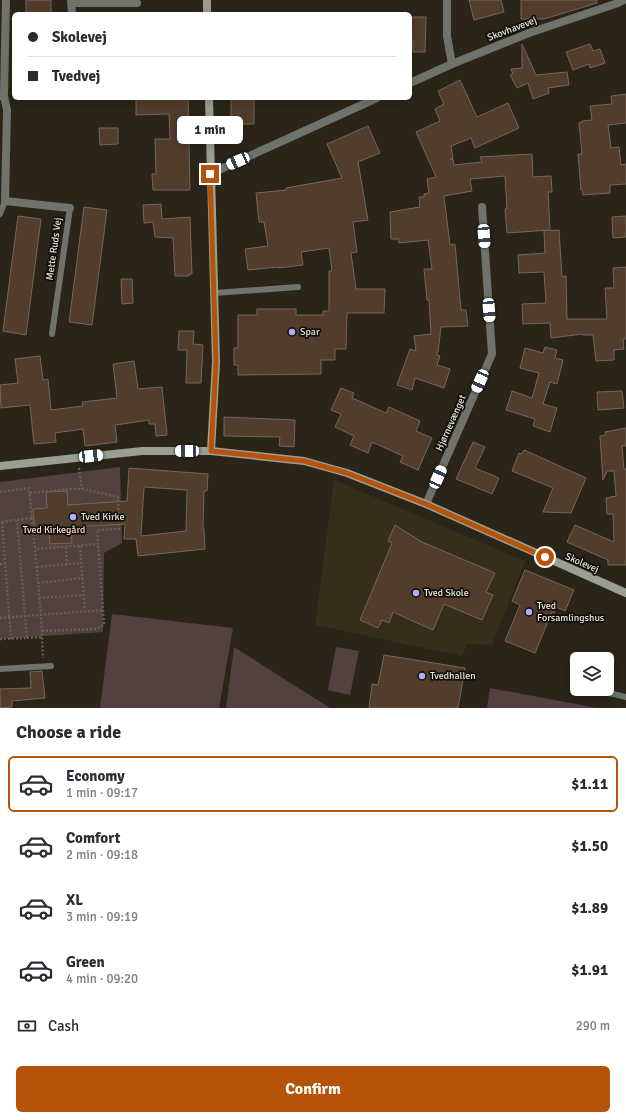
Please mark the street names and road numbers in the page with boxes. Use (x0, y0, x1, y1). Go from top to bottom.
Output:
street label: Skovhavevej (486, 14, 539, 44)
street label: Mette Ruds Vej (44, 217, 64, 281)
street label: Hjørnevænget (433, 393, 469, 453)
street label: Skolevej (563, 550, 601, 576)

